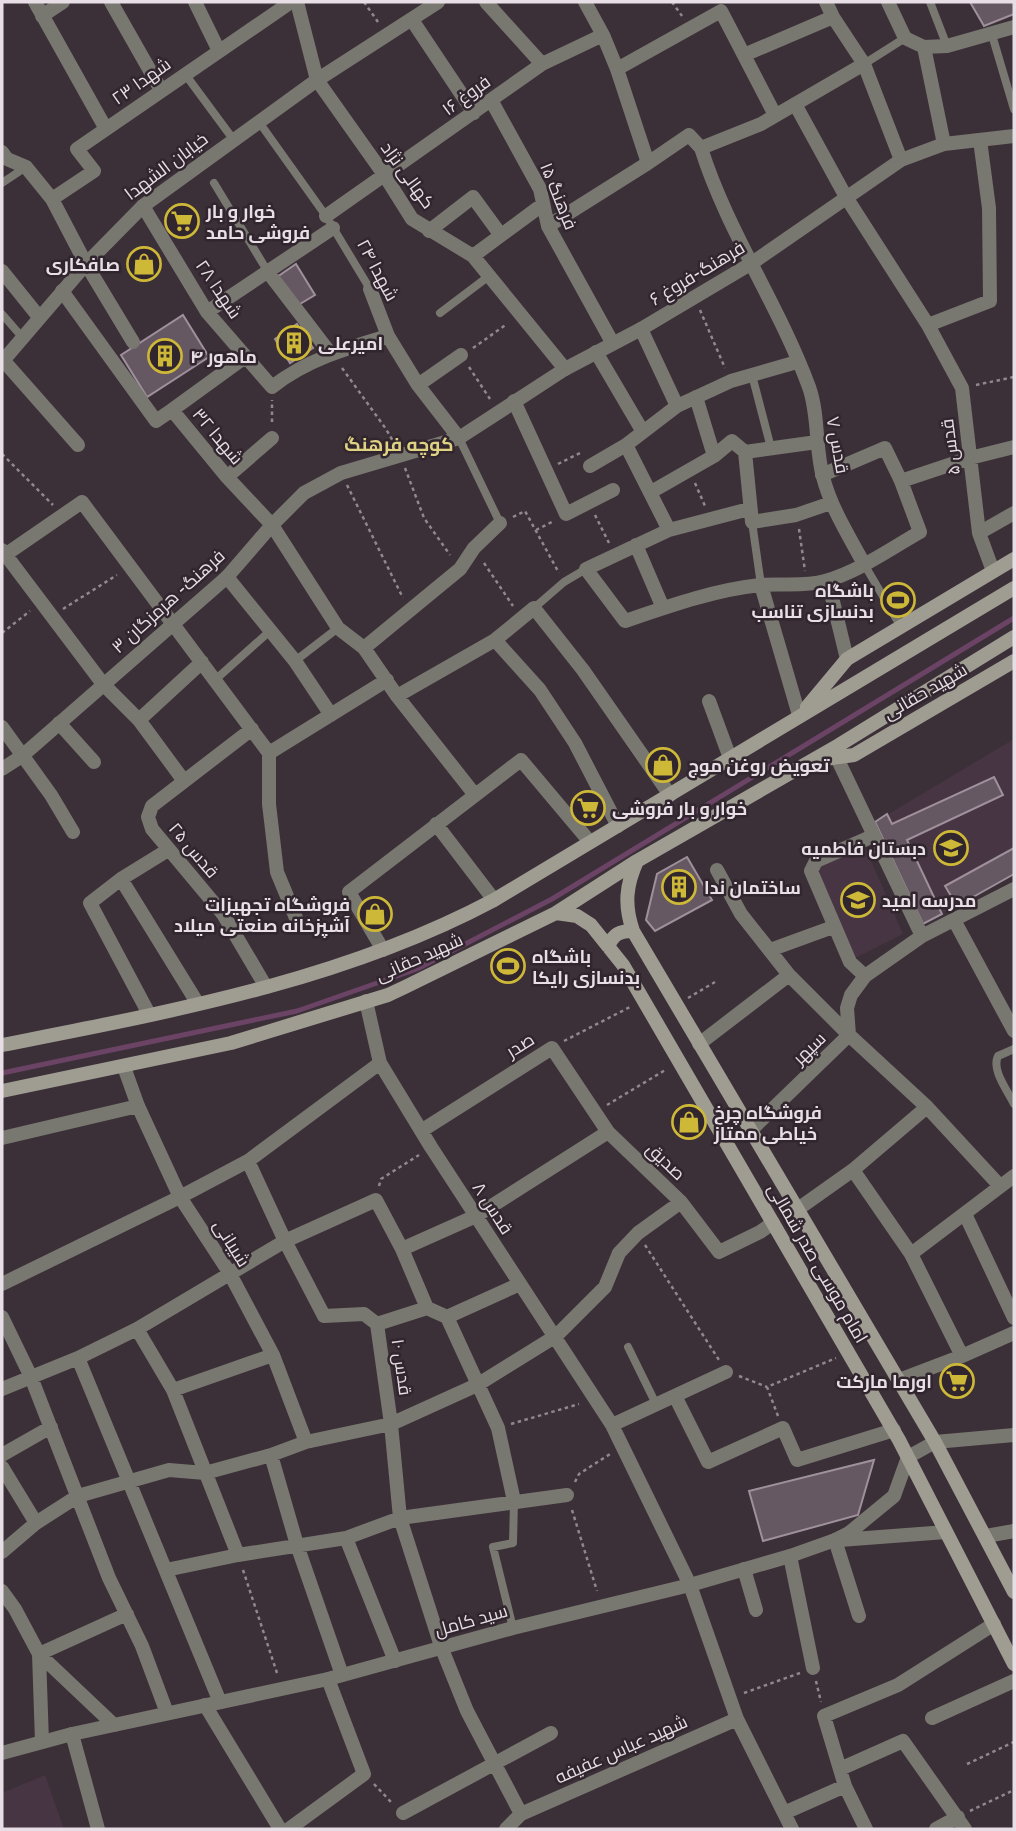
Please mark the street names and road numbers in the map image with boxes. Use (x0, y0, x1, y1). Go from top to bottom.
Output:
street label: شهدا ۲۳ (107, 52, 175, 110)
street label: فروغ ۱۶ (437, 70, 495, 121)
street label: خیابان الشهدا (120, 127, 212, 205)
street label: کهالی نژاد (376, 137, 440, 213)
street label: فرهنگ ۱۵ (535, 159, 583, 233)
street label: شهدا ۲۴ (352, 235, 404, 305)
street label: فرهنگ-فروغ ۶ (645, 236, 749, 311)
street label: شهدا ۲۸ (191, 255, 247, 323)
street label: شهدا ۳۲ (188, 403, 248, 469)
street label: قدس ۷ (822, 415, 854, 475)
street label: قدس ۵ (935, 418, 965, 476)
street label: فرهنگ- هرمزگان ۳ (107, 544, 229, 658)
street label: شهید حقانی (879, 658, 971, 724)
street label: قدس ۲۵ (164, 817, 224, 883)
street label: شهید حقانی (372, 927, 466, 987)
street label: سپهر (787, 1027, 830, 1070)
street label: صدر (501, 1028, 538, 1063)
street label: صدیق (641, 1137, 690, 1186)
street label: قدس ۸ (468, 1177, 518, 1239)
street label: امام موسی صدر شمالی (762, 1179, 873, 1348)
street label: شیبانی (209, 1215, 255, 1271)
street label: قدس ۱۰ (387, 1337, 417, 1397)
street label: سید کامل (432, 1599, 510, 1641)
street label: شهید عباس عفیفه (551, 1709, 691, 1789)

